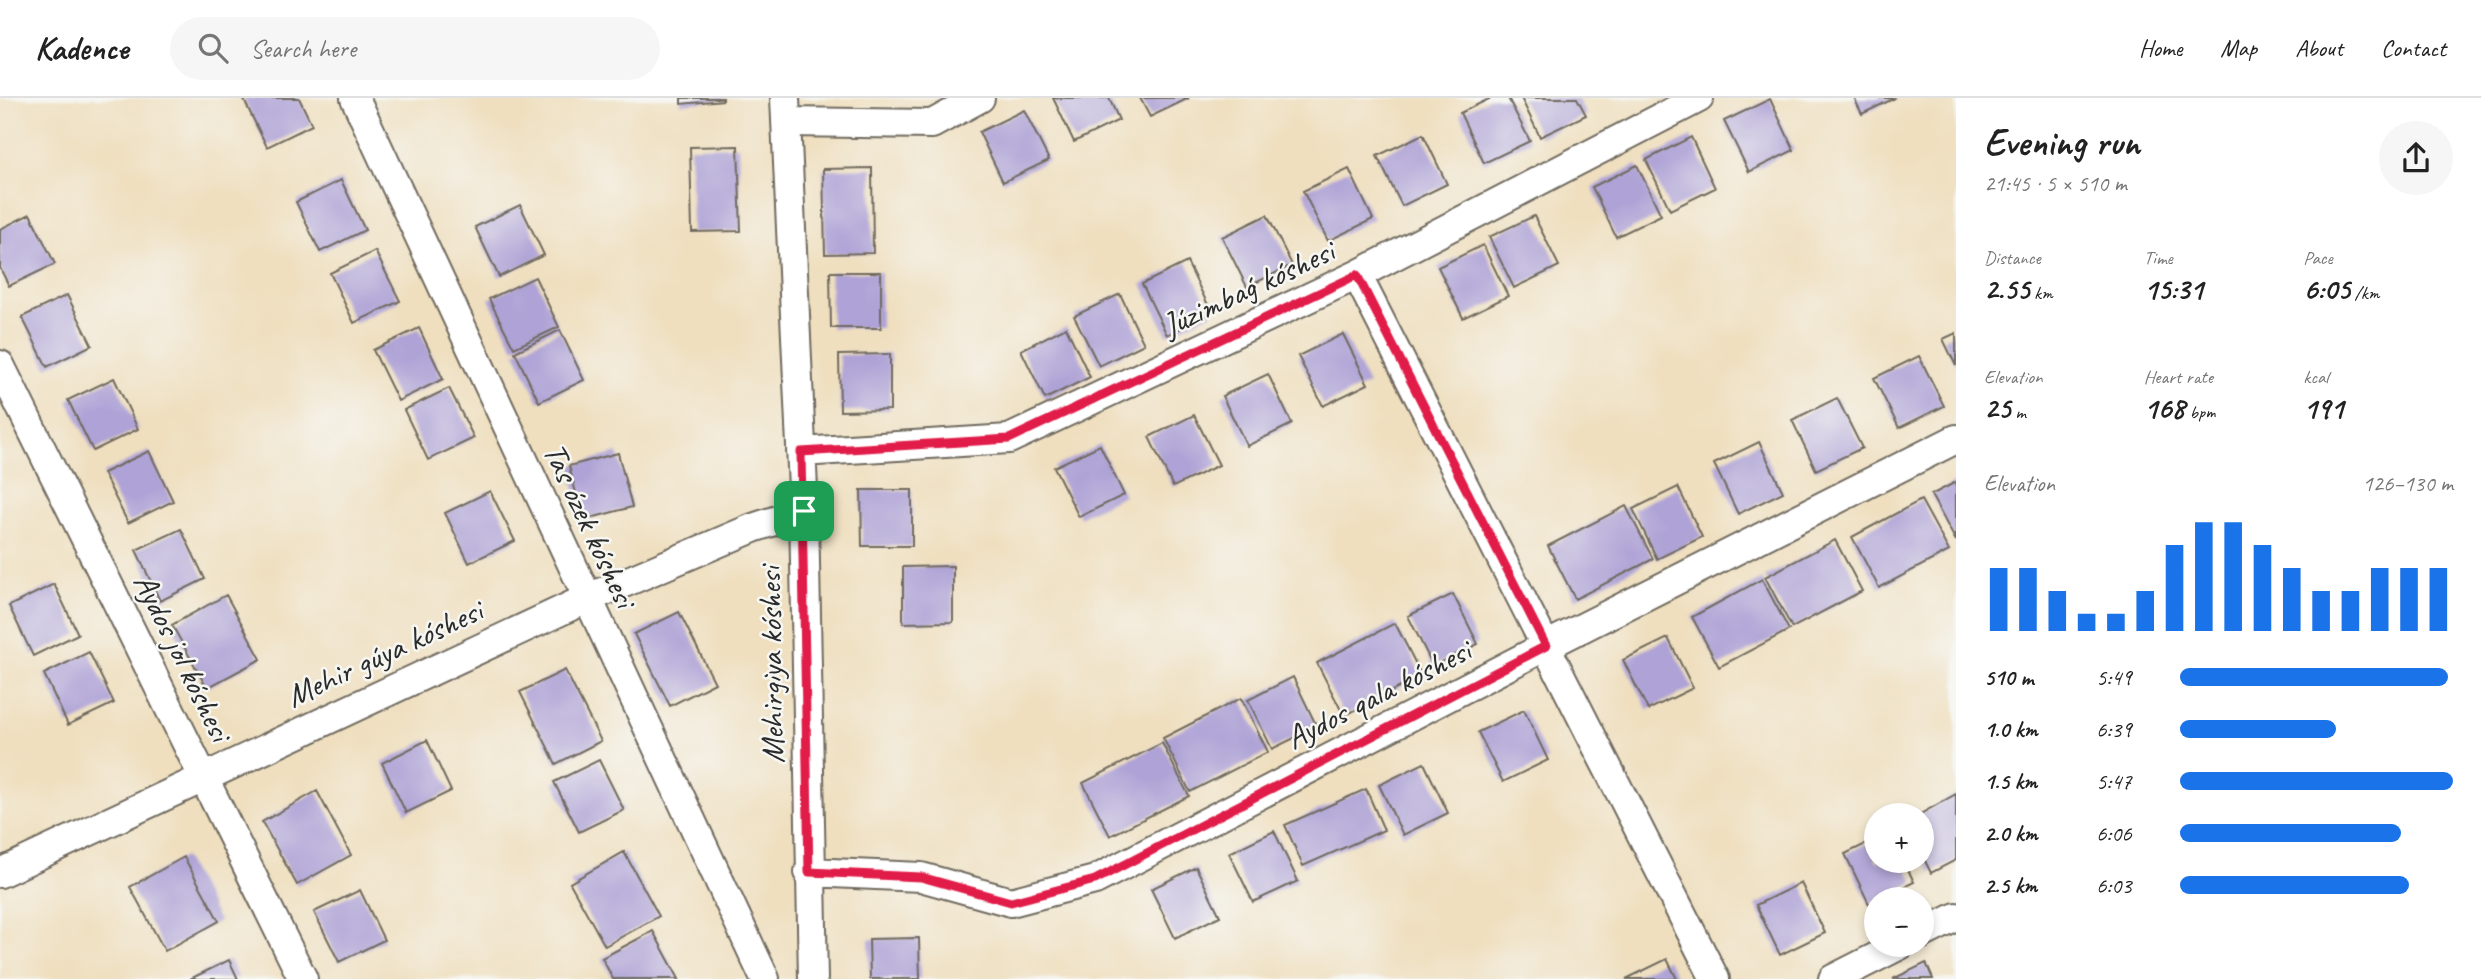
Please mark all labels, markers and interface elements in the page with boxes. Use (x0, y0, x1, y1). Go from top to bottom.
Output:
search box (170, 17, 660, 80)
text: Kadence (35, 27, 128, 69)
icon: search (194, 29, 232, 67)
text: Search here (250, 32, 356, 65)
text: Home (2139, 33, 2182, 63)
text: Map (2220, 33, 2257, 63)
text: About (2295, 33, 2343, 63)
text: Contact (2381, 33, 2446, 63)
text: Evening run (1984, 119, 2140, 166)
button: share (2379, 121, 2453, 195)
text: 21:45 · 5 × 510 m (1984, 169, 2127, 198)
street label: Júzimbaǵ kóshesi (1154, 228, 1344, 347)
text: Distance (1984, 246, 2041, 270)
text: Time (2144, 246, 2173, 270)
text: Pace (2303, 246, 2333, 270)
text: 2.55 (1984, 270, 2029, 308)
text: 15:31 (2144, 270, 2203, 308)
text: 6:05 (2303, 270, 2350, 308)
text: km (2029, 281, 2053, 305)
text: /km (2350, 281, 2379, 305)
text: Elevation (1984, 365, 2042, 389)
text: Heart rate (2144, 365, 2213, 389)
text: kcal (2303, 365, 2328, 389)
text: 25 (1984, 389, 2011, 427)
text: 168 (2144, 389, 2185, 427)
text: 191 (2303, 389, 2343, 427)
text: m (2011, 400, 2026, 424)
text: bpm (2185, 400, 2215, 424)
street label: Tas ózek kóshesi (534, 436, 648, 617)
text: Elevation (1984, 469, 2055, 498)
text: 126–130 m (2362, 469, 2453, 498)
pin (774, 481, 834, 541)
icon: arrive (785, 492, 823, 530)
street label: Mehirgiya kóshesi (748, 562, 794, 764)
street label: Aydos jol kóshesi (124, 566, 243, 751)
street label: Mehir gúyа kóshesi (279, 588, 492, 717)
street label: Aydos qala kóshesi (1278, 628, 1481, 759)
text: 510 m (1984, 663, 2033, 692)
text: 5:49 (2096, 663, 2132, 692)
text: 1.0 km (1984, 715, 2038, 744)
text: 6:39 (2096, 715, 2132, 744)
text: 1.5 km (1984, 767, 2037, 796)
text: 5:47 (2096, 767, 2132, 796)
map controls (1864, 803, 1934, 957)
button: + (1864, 803, 1934, 873)
text: 2.0 km (1984, 819, 2038, 848)
text: 6:06 (2096, 819, 2132, 848)
text: 2.5 km (1984, 871, 2037, 900)
text: 6:03 (2096, 871, 2132, 900)
button: − (1864, 887, 1934, 957)

